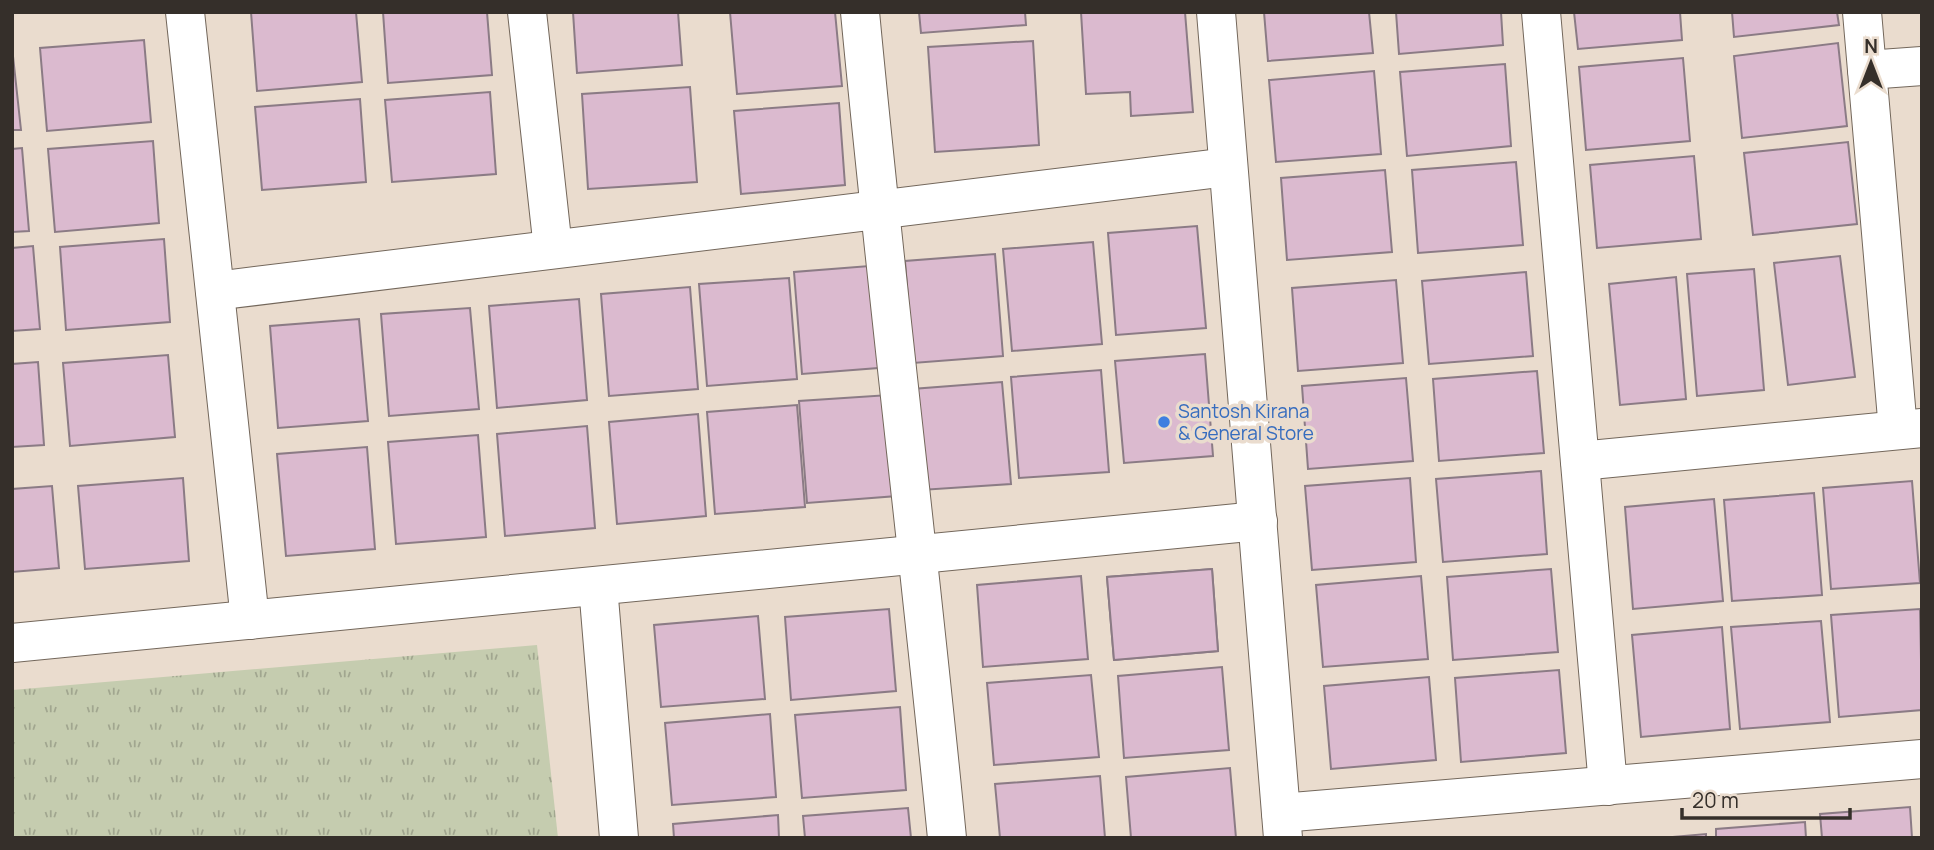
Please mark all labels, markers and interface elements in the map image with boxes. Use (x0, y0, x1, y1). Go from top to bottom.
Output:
north arrow (1836, 28, 1906, 98)
text: N (1864, 33, 1878, 59)
place label: Santosh Kirana & General Store (1178, 398, 1314, 446)
marker: Santosh Kirana & General Store (1156, 414, 1172, 430)
scale bar (1682, 776, 1850, 820)
text: 20 m (1692, 786, 1739, 814)

